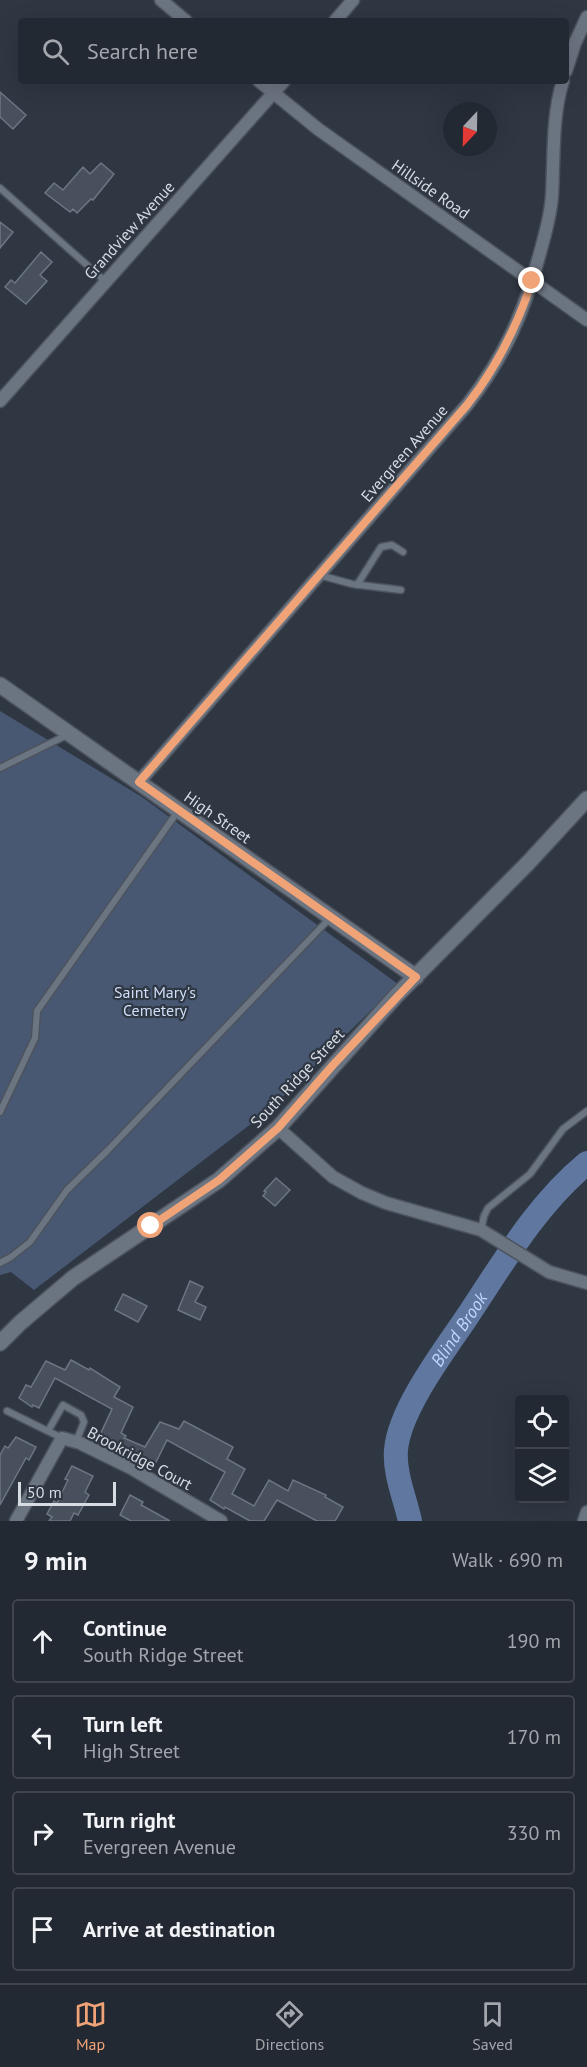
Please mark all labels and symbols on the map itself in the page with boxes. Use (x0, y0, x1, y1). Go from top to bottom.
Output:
north arrow (443, 102, 497, 156)
street label: Hillside Road (388, 155, 474, 223)
street label: Grandview Avenue (80, 177, 178, 283)
route end (518, 267, 544, 293)
street label: Evergreen Avenue (356, 400, 452, 506)
street label: High Street (181, 787, 256, 848)
park label: Saint Mary's Cemetery (114, 982, 196, 1020)
street label: South Ridge Street (246, 1024, 348, 1132)
route start (137, 1212, 163, 1238)
water label: Blind Brook (425, 1287, 492, 1371)
street label: Brookridge Court (84, 1422, 196, 1494)
scale bar (18, 1479, 116, 1506)

